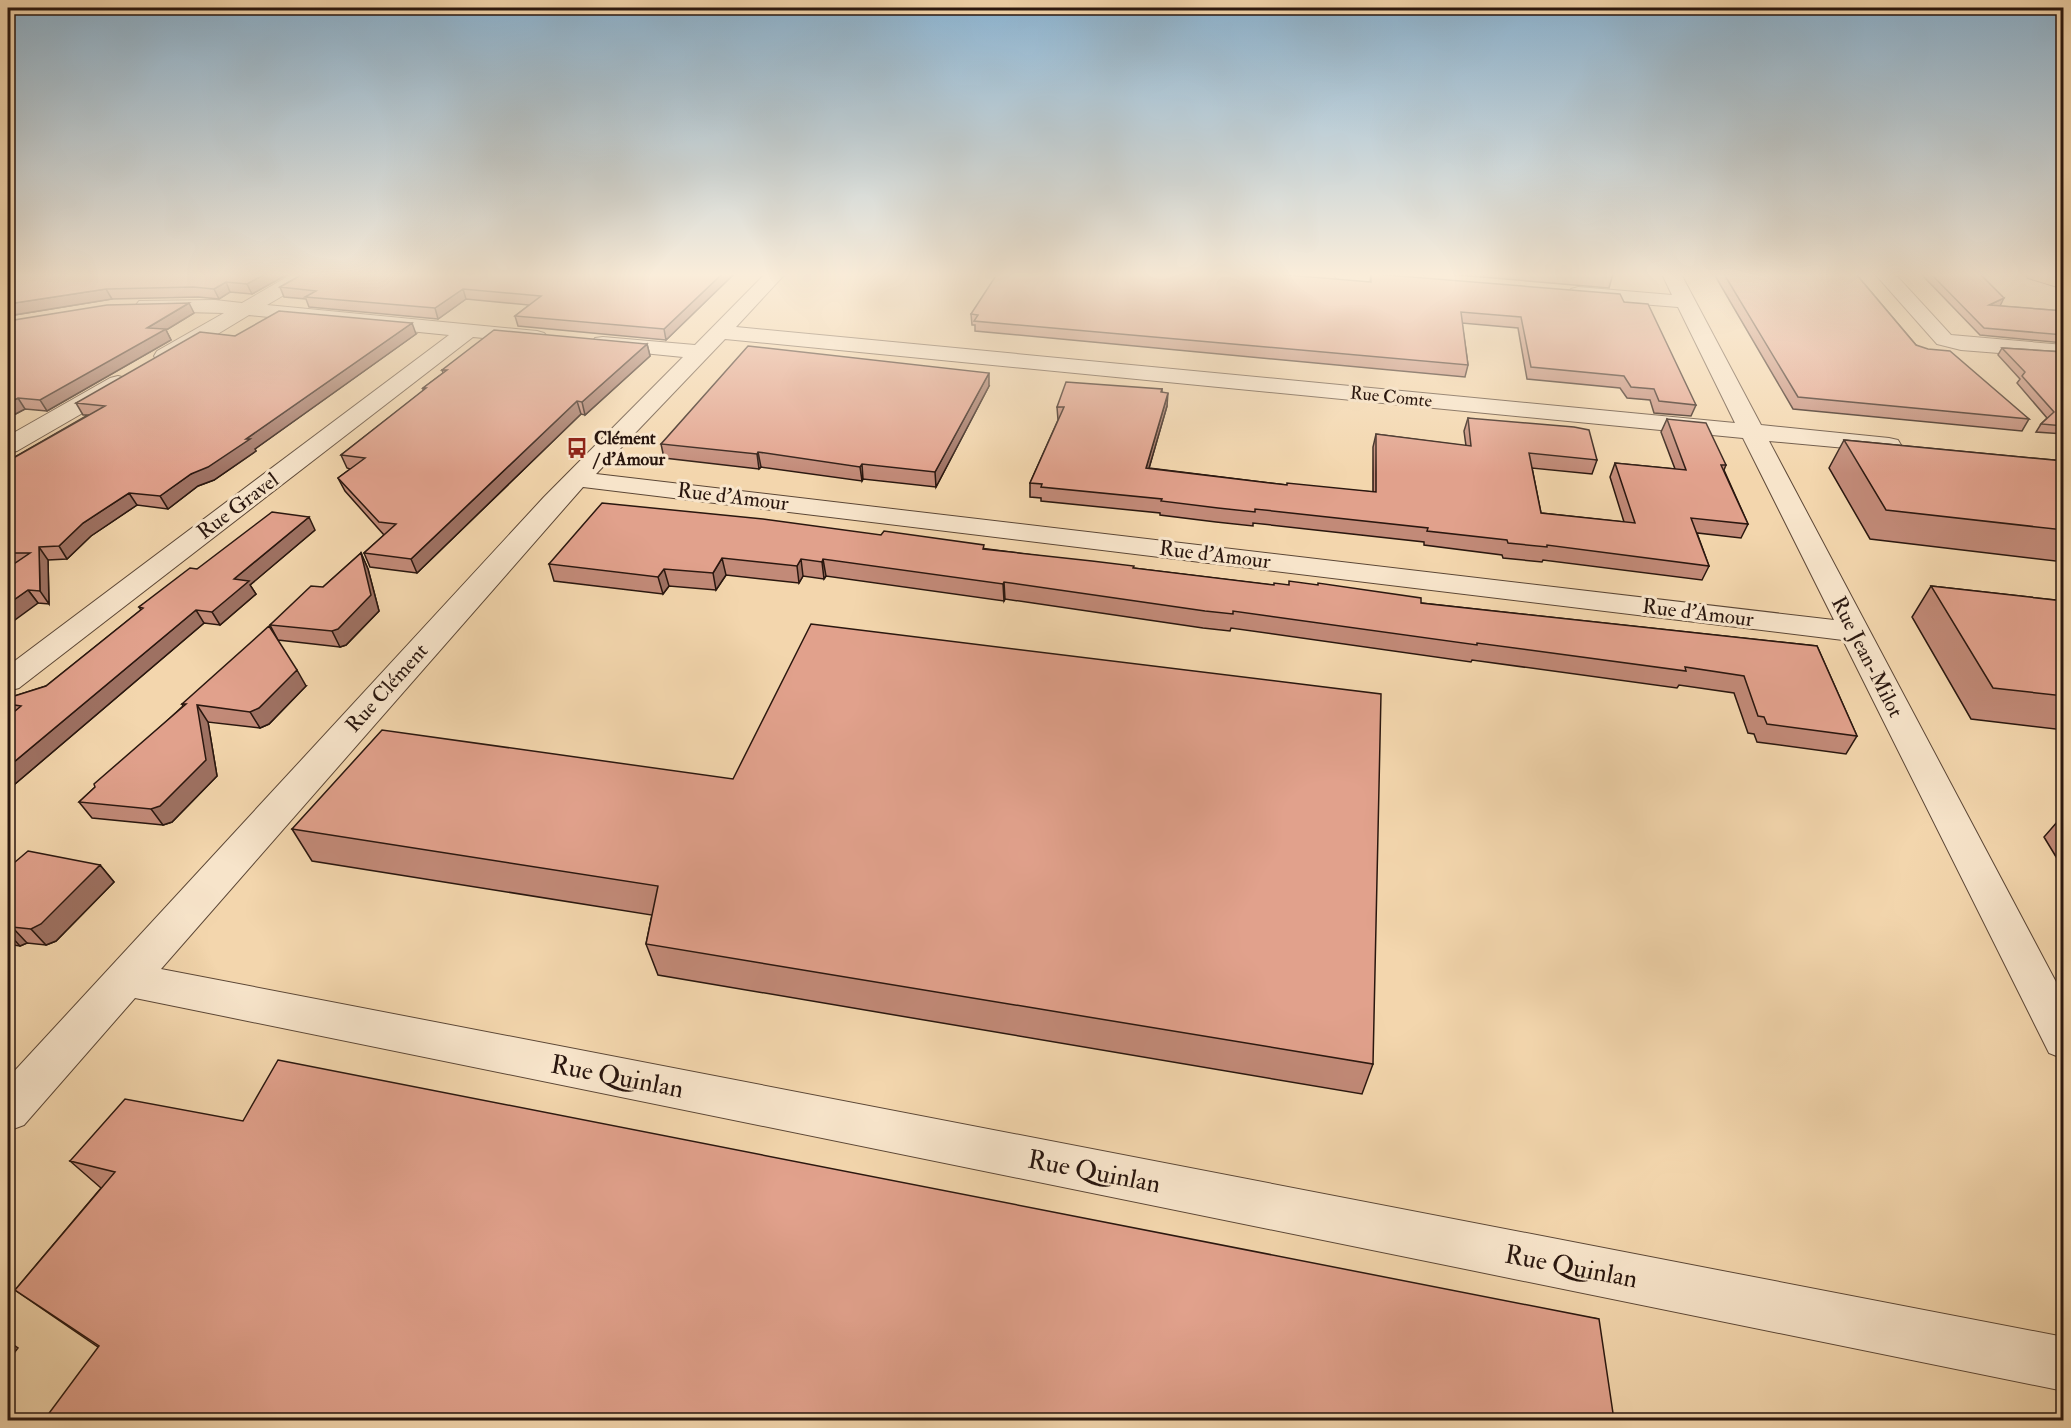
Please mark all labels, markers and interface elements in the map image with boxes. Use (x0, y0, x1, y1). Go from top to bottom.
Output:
street label: Rue Comte (1349, 381, 1434, 413)
place label: Clément / d'Amour (592, 427, 666, 471)
bus stop icon: Clément / d'Amour (565, 436, 589, 460)
street label: Rue Gravel (192, 466, 285, 546)
street label: Rue d'Amour (676, 477, 790, 517)
street label: Rue d'Amour (1158, 535, 1272, 575)
street label: Rue Jean-Milot (1825, 592, 1909, 722)
street label: Rue d'Amour (1641, 593, 1755, 633)
street label: Rue Clément (340, 638, 434, 738)
street label: Rue Quinlan (548, 1048, 686, 1106)
street label: Rue Quinlan (1025, 1143, 1163, 1201)
street label: Rue Quinlan (1502, 1238, 1640, 1296)

